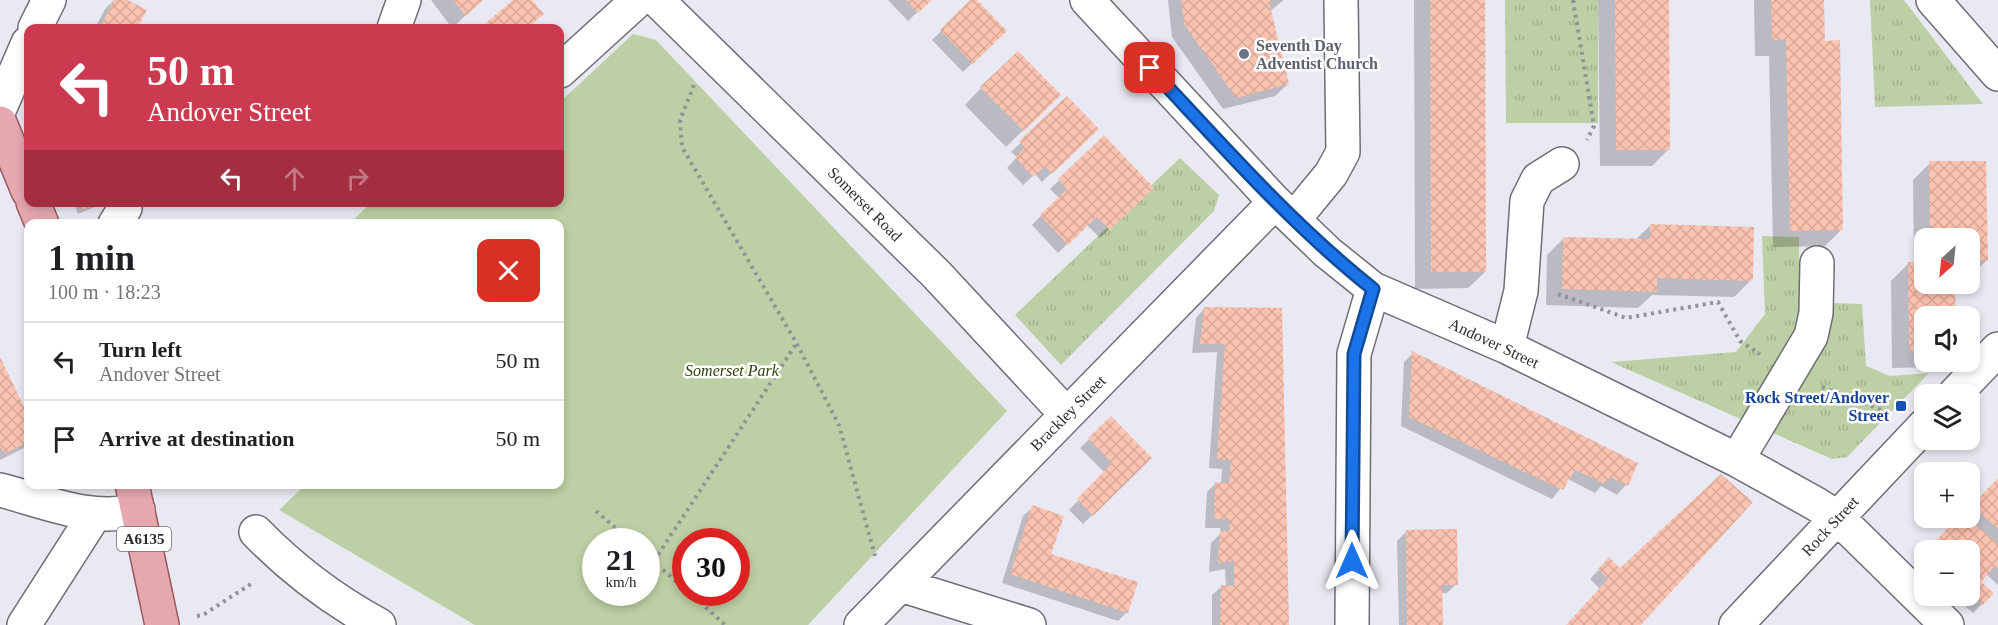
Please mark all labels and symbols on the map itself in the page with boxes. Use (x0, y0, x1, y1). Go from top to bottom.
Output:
place label: Seventh Day Adventist Church (1256, 37, 1378, 72)
pin (1124, 42, 1175, 93)
marker: Seventh Day Adventist Church (1237, 47, 1251, 61)
street label: Somerset Road (825, 164, 905, 244)
north arrow (1914, 228, 1980, 294)
street label: Andover Street (1446, 315, 1542, 371)
park label: Somerset Park (685, 362, 780, 379)
street label: Brackley Street (1027, 372, 1110, 455)
place label: Rock Street/Andover Street (1745, 389, 1890, 424)
marker: Rock Street/Andover Street (1894, 399, 1908, 413)
street label: Rock Street (1798, 492, 1862, 559)
road number: A6135 (117, 527, 171, 551)
speed limit sign: 30 (672, 528, 750, 606)
position arrow (1320, 529, 1384, 593)

